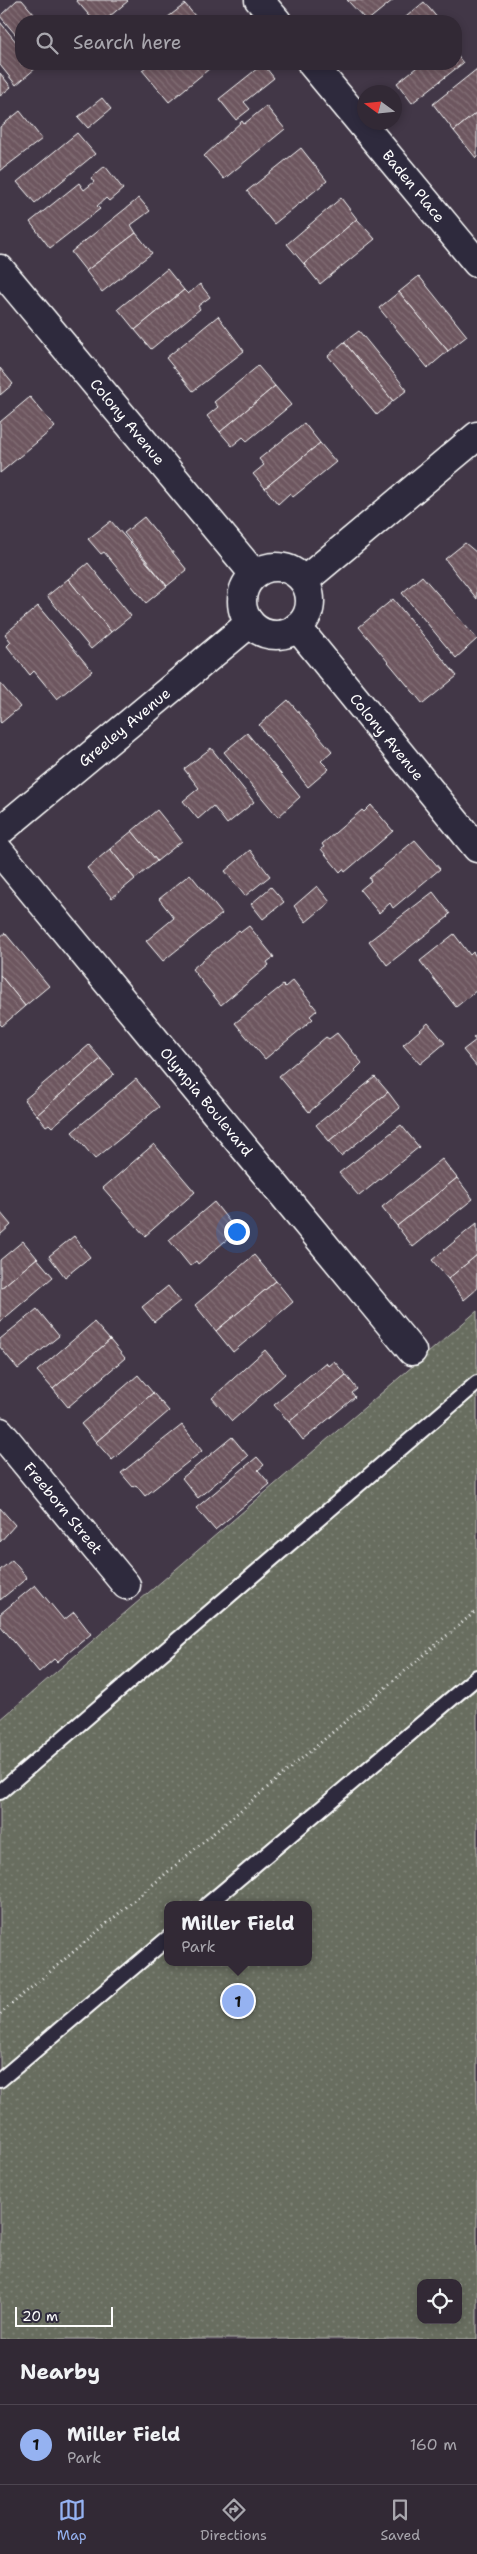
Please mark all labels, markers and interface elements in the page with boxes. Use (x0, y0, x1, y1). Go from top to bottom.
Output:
search box (15, 15, 462, 70)
icon: search (33, 29, 61, 57)
text: Search here (73, 30, 182, 55)
north arrow (357, 85, 402, 130)
street label: Baden Place (378, 146, 449, 227)
street label: Colony Avenue (85, 374, 169, 469)
street label: Greeley Avenue (74, 683, 175, 771)
street label: Colony Avenue (345, 689, 428, 785)
street label: Olympia Boulevard (155, 1043, 257, 1161)
your location (224, 1219, 250, 1245)
street label: Freeborn Street (19, 1458, 107, 1559)
popup (164, 1901, 312, 1966)
text: Miller Field (181, 1911, 295, 1936)
text: Park (181, 1936, 216, 1957)
pin: 1 (222, 1982, 254, 2020)
map controls (417, 2279, 462, 2324)
button: locate (417, 2279, 462, 2324)
scale bar (15, 2304, 112, 2327)
text: 20 m (22, 2307, 58, 2325)
text: Nearby (20, 2358, 100, 2386)
text: Miller Field (67, 2422, 180, 2447)
text: 1 (32, 2434, 40, 2455)
text: 160 m (410, 2434, 457, 2455)
text: Park (67, 2447, 101, 2468)
tab: Map (57, 2496, 87, 2544)
tab: Directions (200, 2496, 267, 2544)
tab: Saved (381, 2496, 420, 2544)

